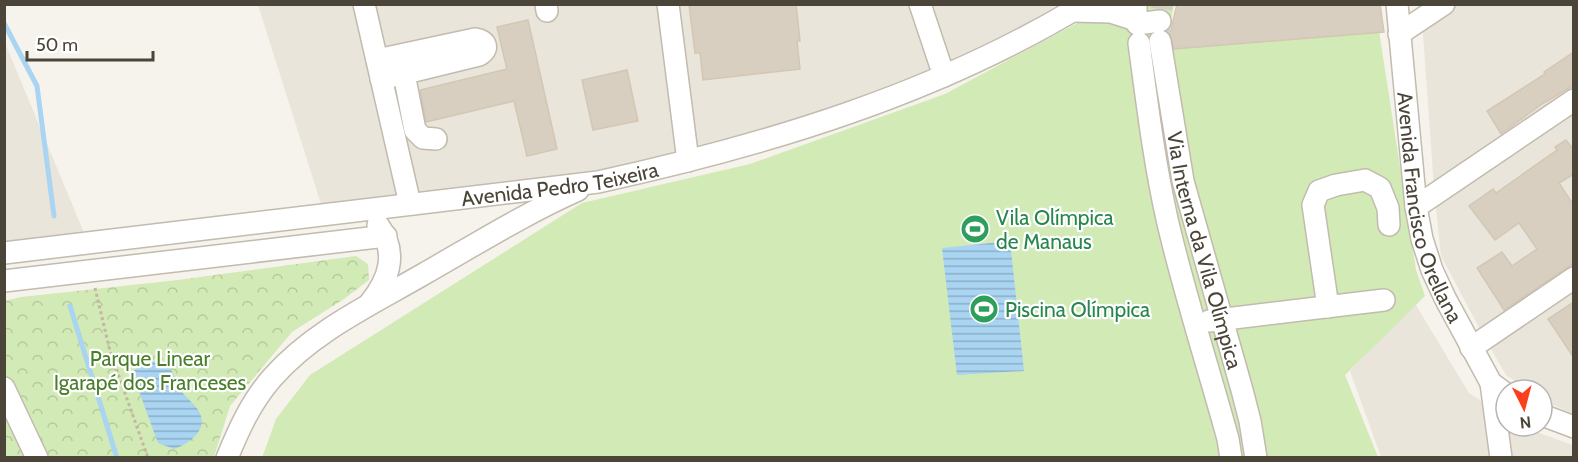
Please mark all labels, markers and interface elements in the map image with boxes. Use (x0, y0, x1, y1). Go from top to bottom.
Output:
scale bar (27, 24, 153, 62)
text: 50 m (36, 34, 78, 56)
street label: Avenida Francisco Orellana (1393, 91, 1468, 327)
street label: Via Interna da Vila Olímpica (1163, 129, 1248, 372)
street label: Avenida Pedro Teixeira (460, 156, 661, 211)
place label: Vila Olímpica de Manaus (996, 205, 1114, 254)
sports icon: Vila Olímpica de Manaus (959, 213, 991, 245)
sports icon: Piscina Olímpica (968, 293, 1000, 325)
place label: Piscina Olímpica (1005, 297, 1150, 322)
park label: Parque Linear Igarapé dos Franceses (54, 346, 247, 395)
north arrow (1494, 378, 1554, 438)
text: N (1519, 412, 1532, 432)

